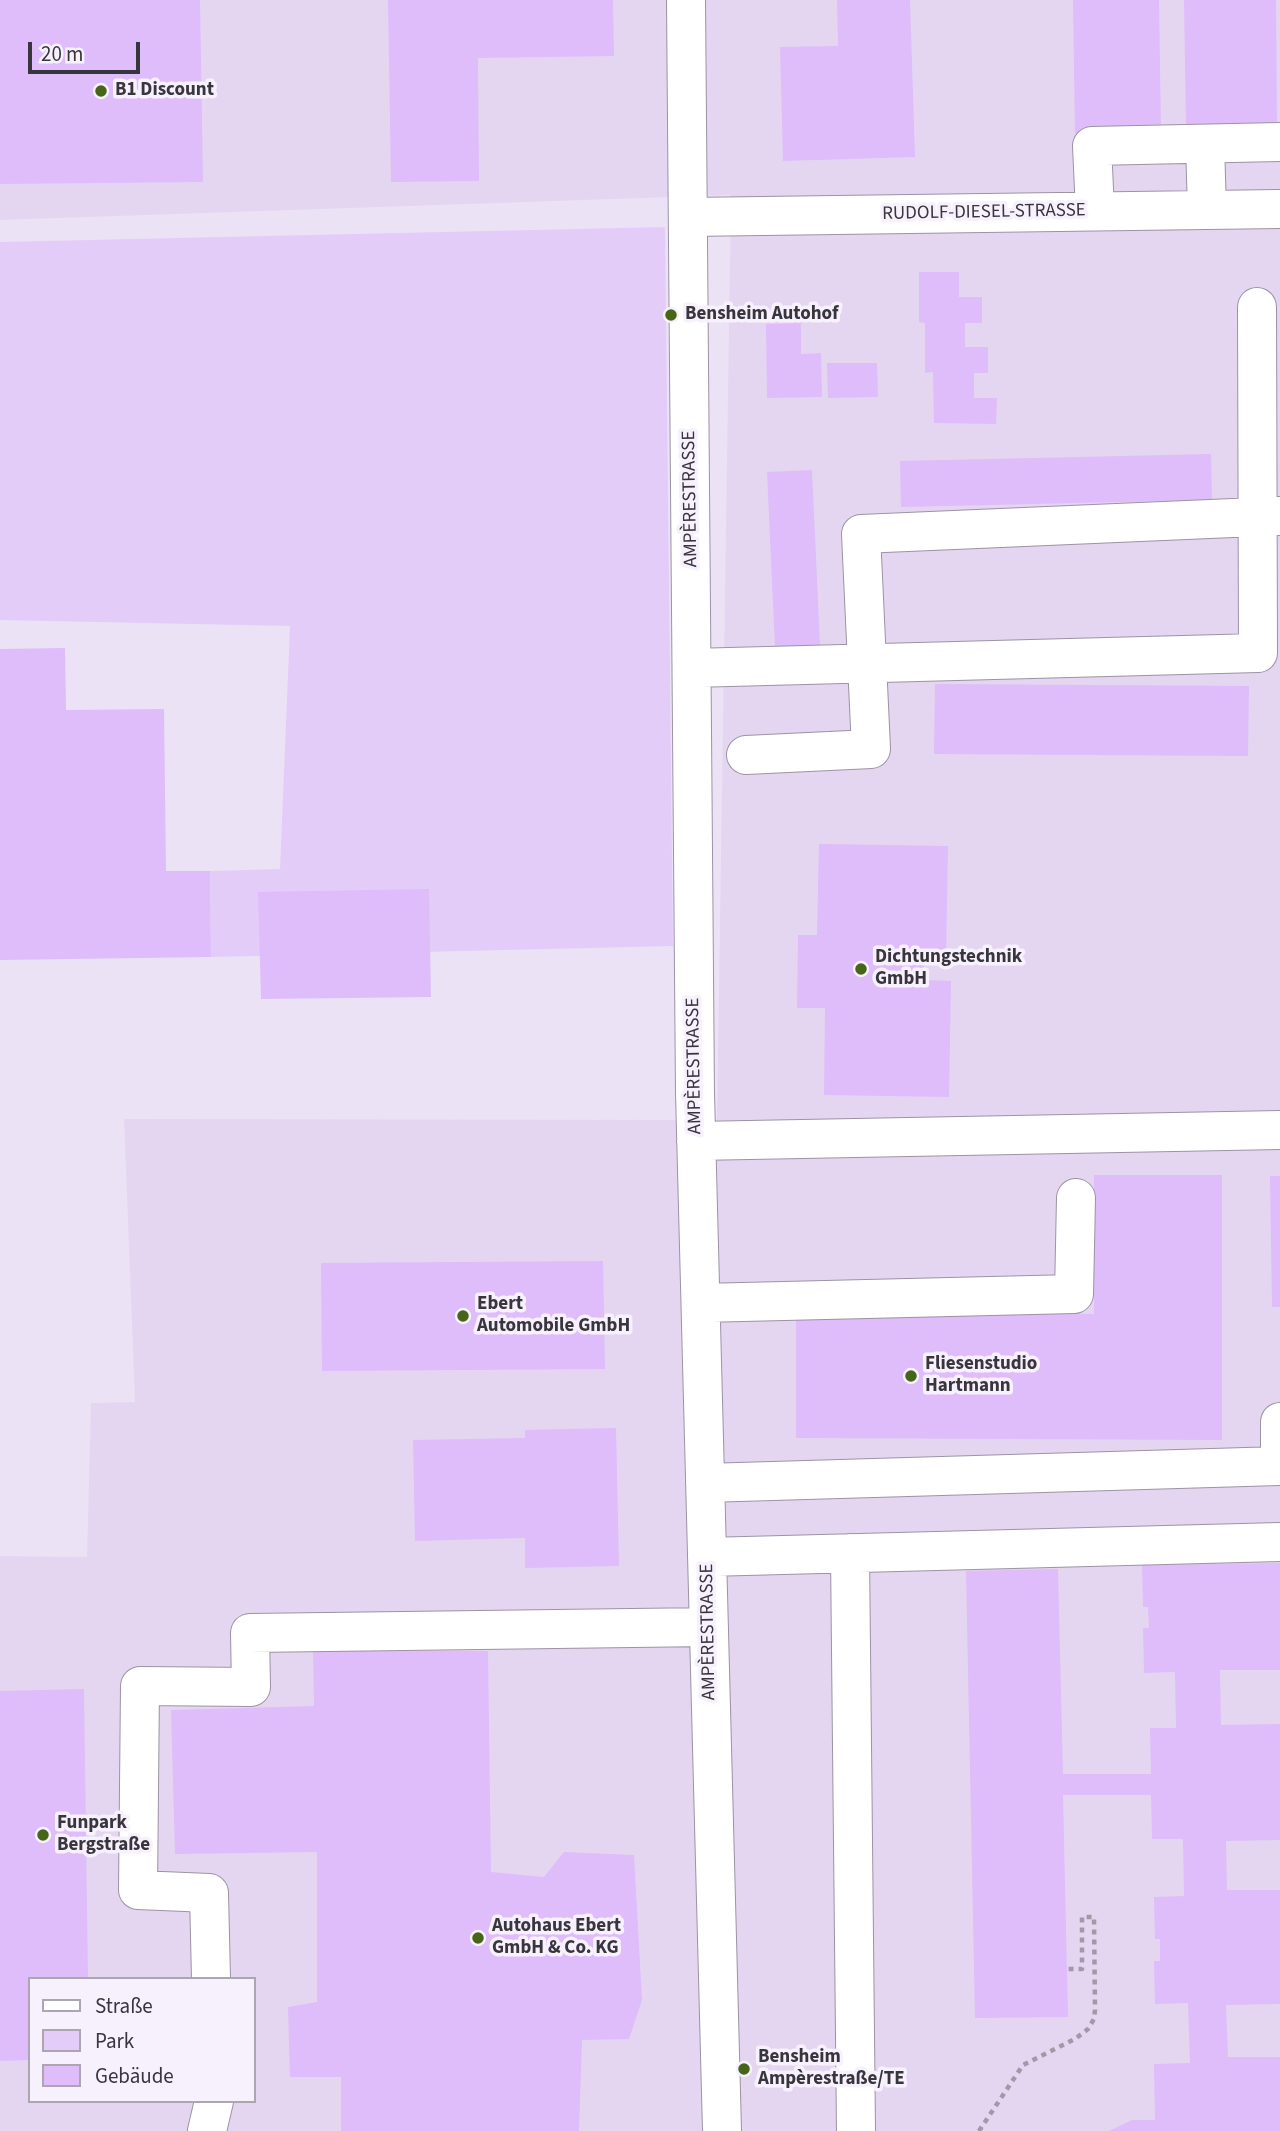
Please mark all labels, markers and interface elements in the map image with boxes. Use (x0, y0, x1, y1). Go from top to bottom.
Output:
scale bar (32, 28, 144, 72)
text: 20 m (41, 39, 83, 69)
place label: B1 Discount (115, 80, 214, 102)
marker: B1 Discount (93, 83, 109, 99)
street label: RUDOLF-DIESEL-STRASSE (882, 200, 1086, 226)
place label: Bensheim Autohof (685, 304, 839, 326)
marker: Bensheim Autohof (663, 307, 679, 323)
street label: AMPÈRESTRASSE (678, 430, 704, 568)
place label: Dichtungstechnik GmbH (875, 947, 1022, 991)
marker: Dichtungstechnik GmbH (853, 961, 869, 977)
street label: AMPÈRESTRASSE (682, 997, 708, 1135)
place label: Ebert Automobile GmbH (477, 1294, 630, 1338)
marker: Ebert Automobile GmbH (455, 1308, 471, 1324)
place label: Fliesenstudio Hartmann (925, 1354, 1037, 1398)
marker: Fliesenstudio Hartmann (903, 1368, 919, 1384)
street label: AMPÈRESTRASSE (696, 1563, 722, 1701)
place label: Funpark Bergstraße (57, 1813, 150, 1857)
marker: Funpark Bergstraße (35, 1827, 51, 1843)
place label: Autohaus Ebert GmbH & Co. KG (492, 1916, 621, 1960)
marker: Autohaus Ebert GmbH & Co. KG (470, 1930, 486, 1946)
legend (28, 1977, 256, 2103)
text: Straße (95, 1991, 153, 2021)
text: Park (95, 2026, 134, 2056)
place label: Bensheim Ampèrestraße/TE (758, 2047, 905, 2091)
text: Gebäude (95, 2061, 174, 2091)
marker: Bensheim Ampèrestraße/TE (736, 2061, 752, 2077)

